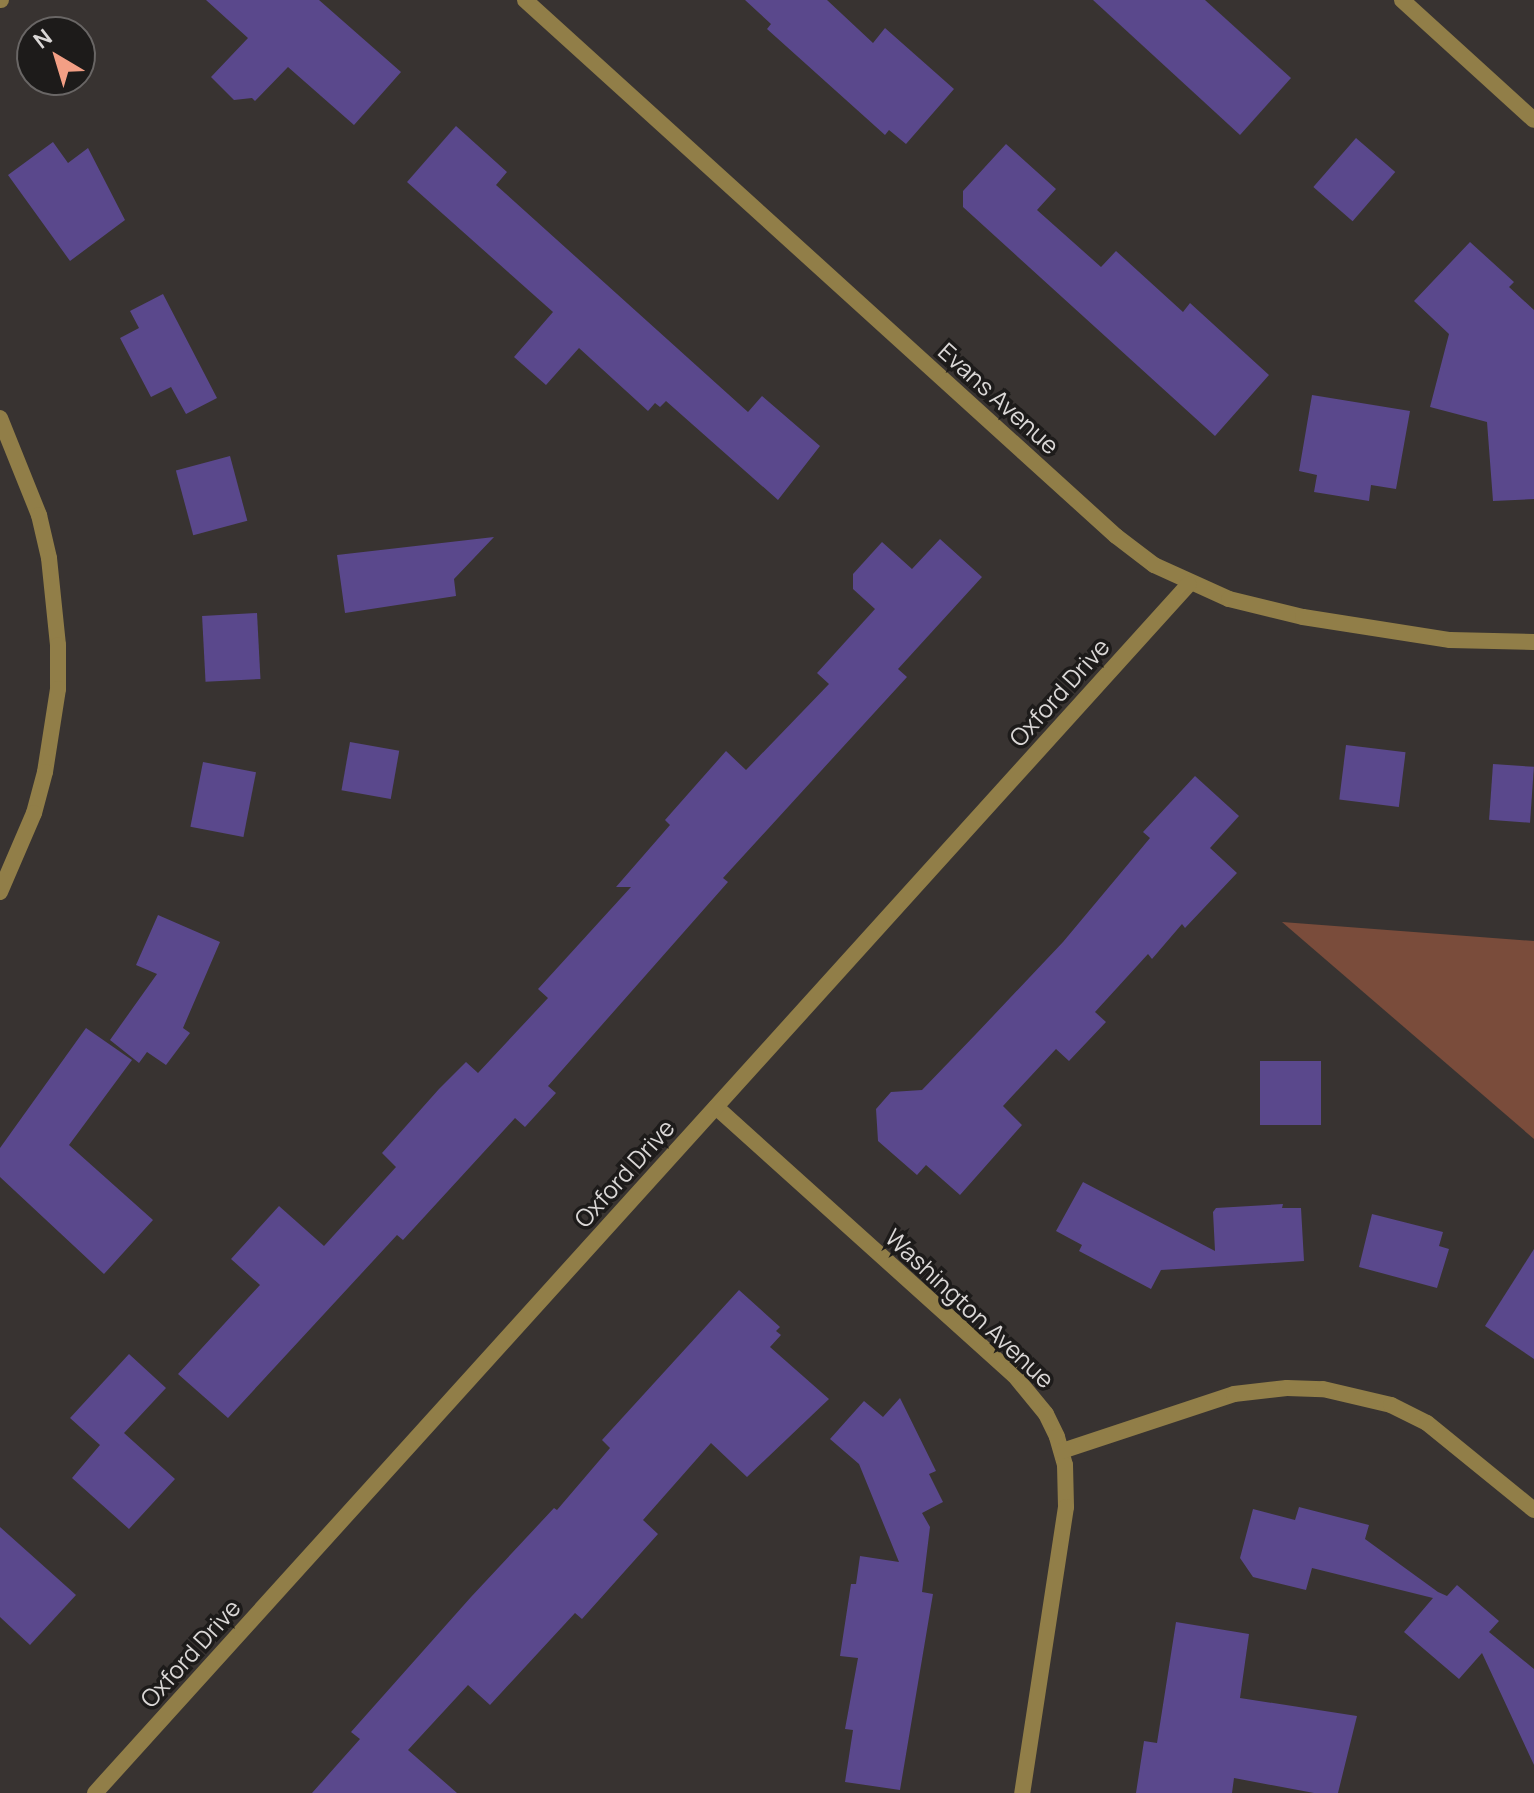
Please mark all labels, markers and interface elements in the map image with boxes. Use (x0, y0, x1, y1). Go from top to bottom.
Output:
north arrow (16, 16, 96, 96)
text: N (27, 22, 58, 55)
street label: Evans Avenue (933, 336, 1065, 460)
street label: Oxford Drive (1003, 632, 1115, 752)
street label: Oxford Drive (568, 1113, 680, 1233)
street label: Washington Avenue (880, 1222, 1060, 1394)
street label: Oxford Drive (134, 1593, 246, 1713)

